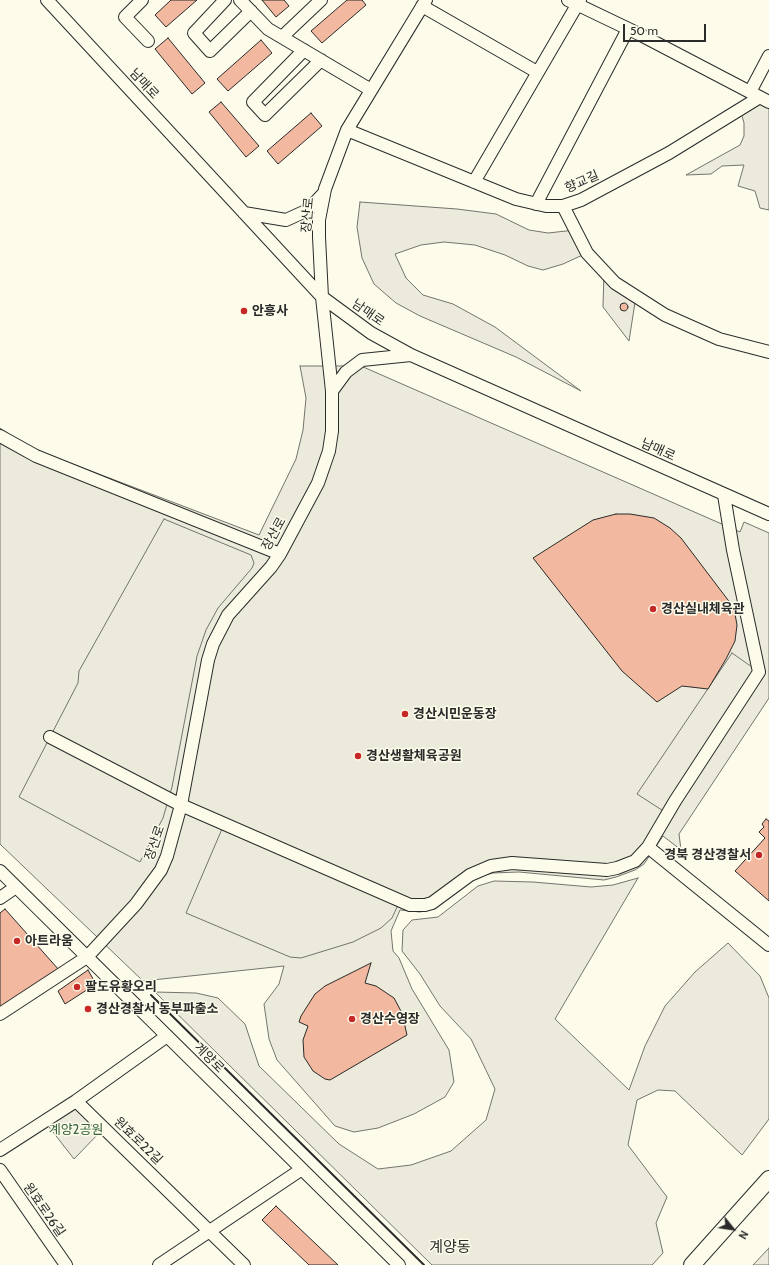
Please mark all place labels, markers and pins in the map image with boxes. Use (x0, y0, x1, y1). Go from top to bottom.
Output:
place label: 안흥사 (252, 303, 288, 319)
marker: 안흥사 (239, 306, 249, 316)
place label: 경산실내체육관 (661, 601, 745, 617)
marker: 경산실내체육관 (648, 604, 658, 614)
place label: 경산시민운동장 (413, 706, 497, 722)
marker: 경산시민운동장 (400, 709, 410, 719)
place label: 경산생활체육공원 (366, 748, 462, 764)
marker: 경산생활체육공원 (353, 751, 363, 761)
place label: 경북 경산경찰서 (664, 847, 751, 863)
marker: 경북 경산경찰서 (754, 850, 764, 860)
place label: 아트라움 (25, 933, 73, 949)
marker: 아트라움 (12, 936, 22, 946)
place label: 팔도유황오리 (85, 979, 157, 995)
marker: 팔도유황오리 (72, 982, 82, 992)
place label: 경산경찰서 동부파출소 (96, 1001, 219, 1017)
marker: 경산경찰서 동부파출소 (83, 1004, 93, 1014)
place label: 경산수영장 (360, 1011, 420, 1027)
marker: 경산수영장 (347, 1014, 357, 1024)

